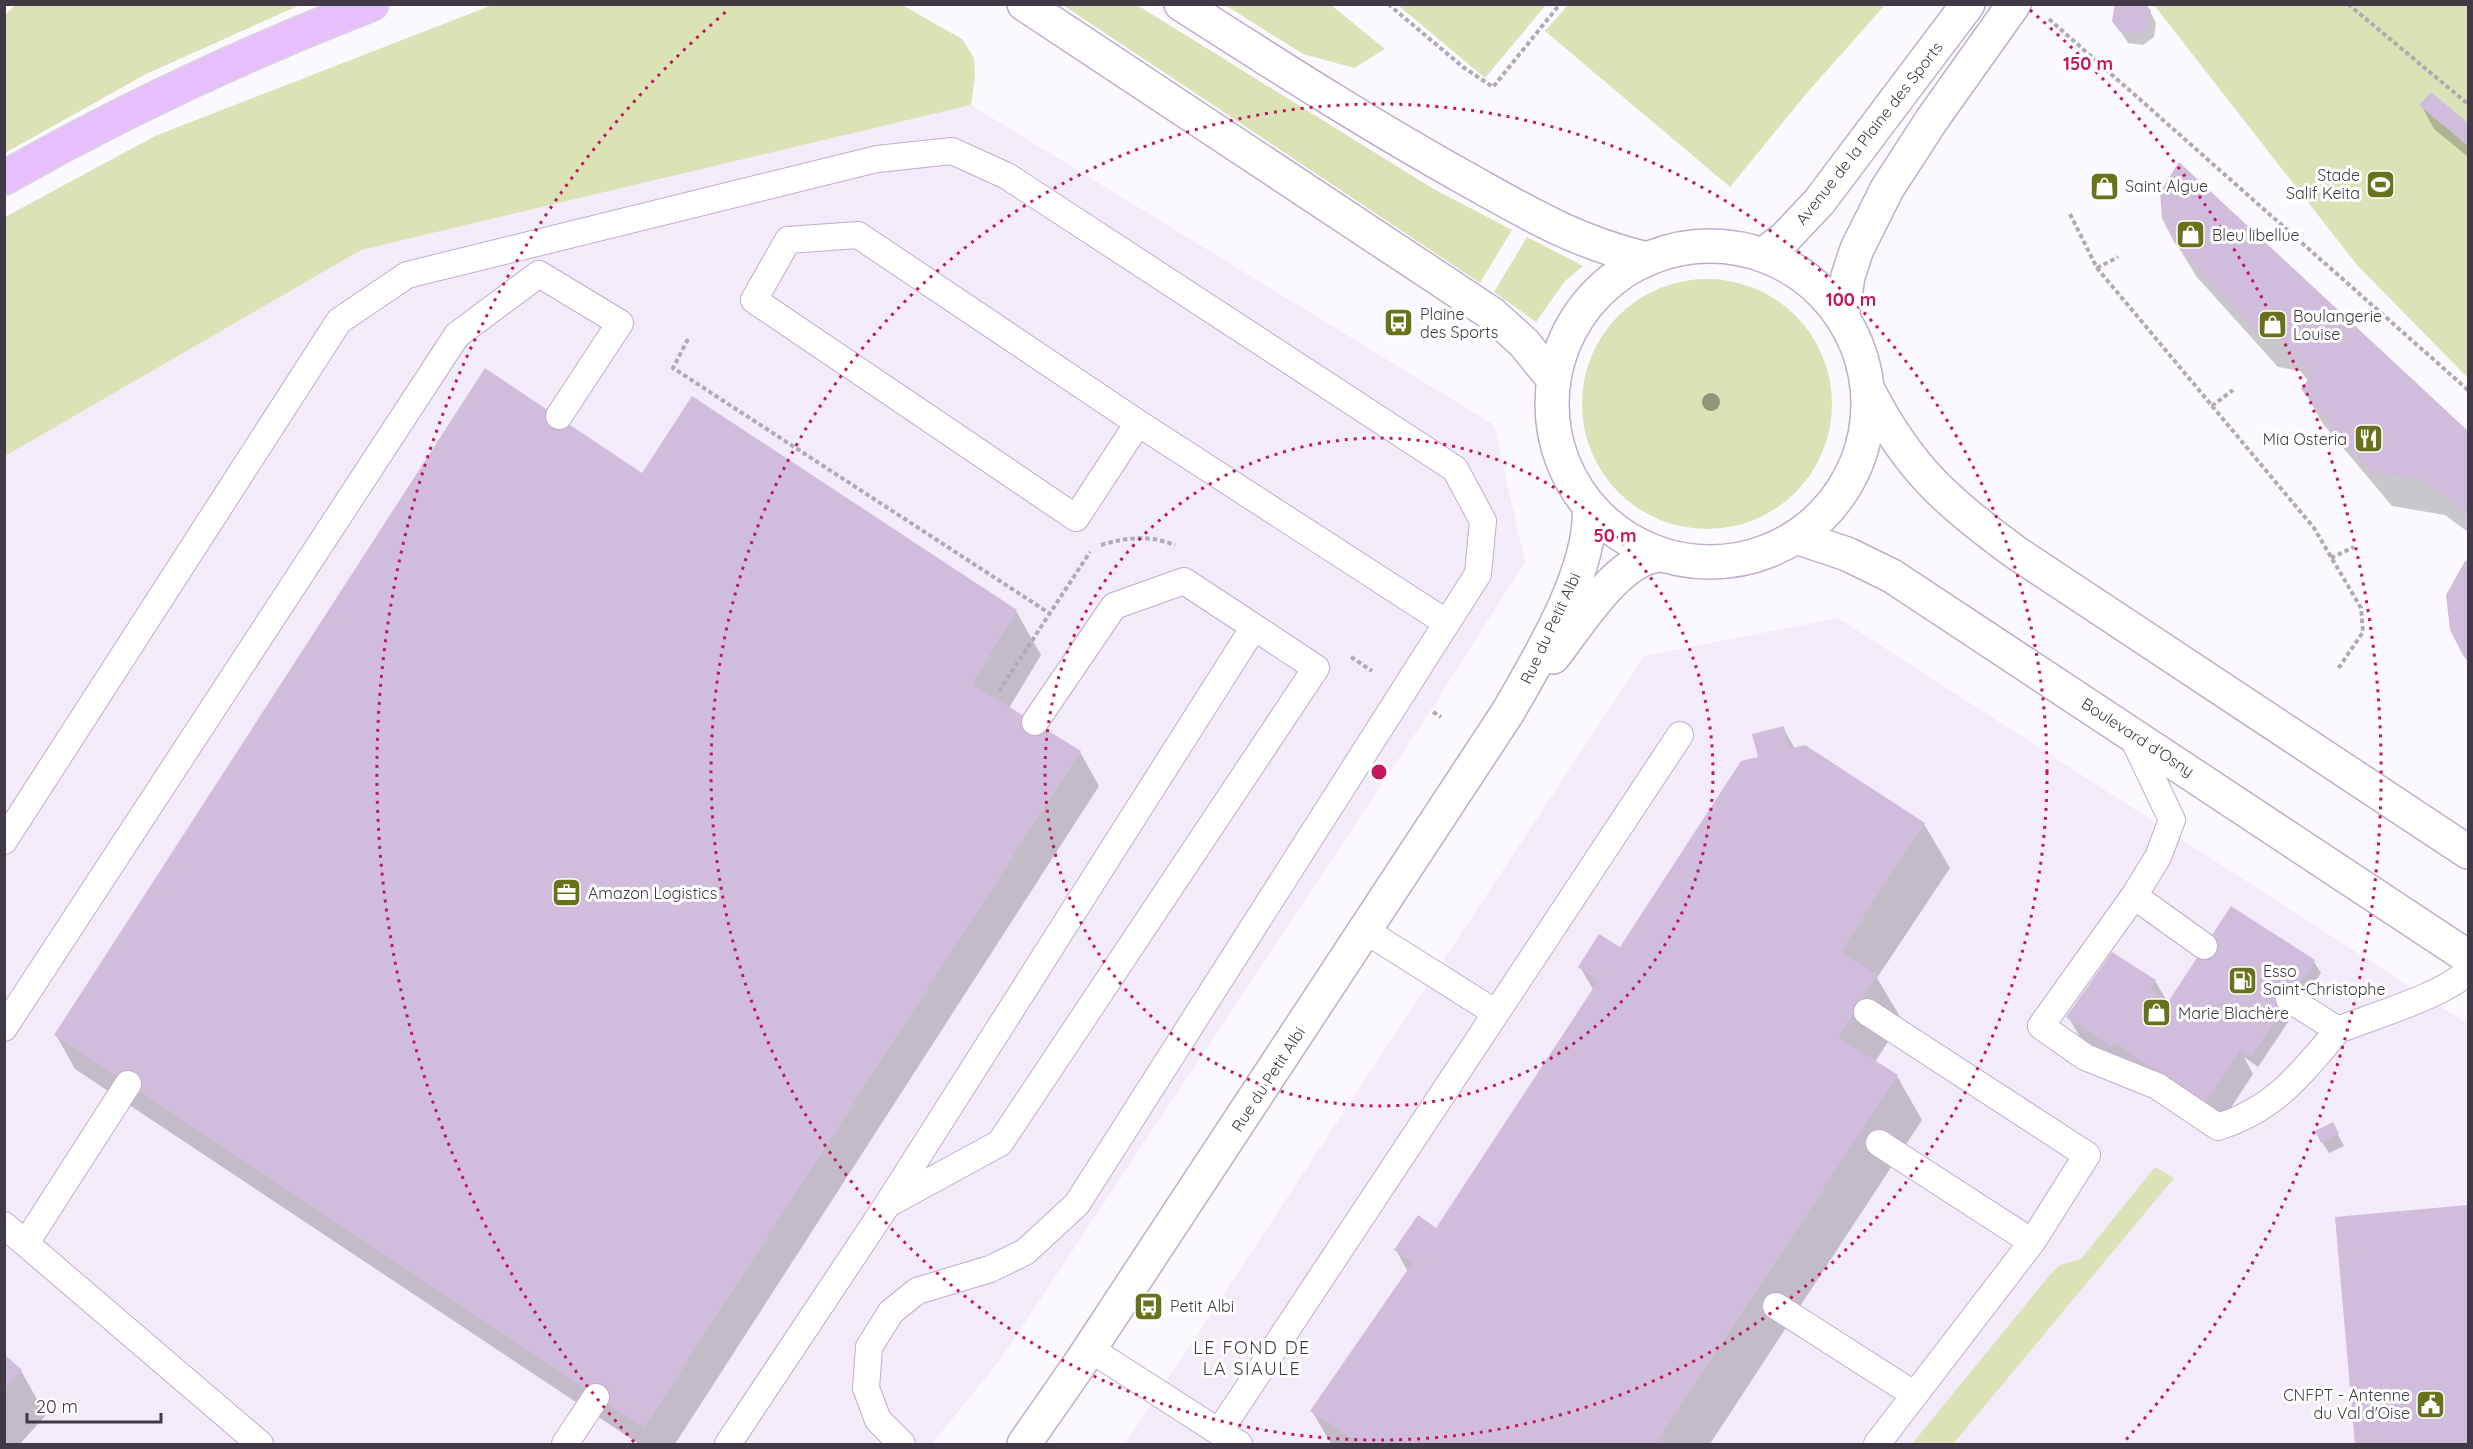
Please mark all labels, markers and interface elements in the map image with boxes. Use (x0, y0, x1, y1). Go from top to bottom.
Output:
street label: Avenue de la Plaine des Sports (1791, 37, 1947, 229)
text: 150 m (2063, 52, 2113, 75)
place label: Stade Salif Keita (2286, 165, 2360, 203)
sports icon: Stade Salif Keita (2365, 168, 2397, 200)
shop icon: Saint Algue (2088, 170, 2120, 202)
place label: Saint Algue (2125, 176, 2208, 196)
shop icon: Bleu libellue (2175, 219, 2207, 251)
place label: Bleu libellue (2212, 225, 2300, 245)
text: 100 m (1826, 288, 1876, 311)
place label: Plaine des Sports (1420, 304, 1498, 342)
place label: Boulangerie Louise (2293, 306, 2382, 344)
bus stop icon: Plaine des Sports (1383, 307, 1415, 339)
shop icon: Boulangerie Louise (2256, 309, 2288, 341)
restaurant icon: Mia Osteria (2352, 423, 2384, 455)
place label: Mia Osteria (2263, 429, 2347, 449)
text: 50 m (1593, 524, 1637, 547)
street label: Rue du Petit Albi (1515, 569, 1585, 687)
street label: Boulevard d'Osny (2078, 693, 2198, 781)
centre of rings (1369, 762, 1389, 782)
office icon: Amazon Logistics (551, 877, 583, 909)
place label: Amazon Logistics (588, 883, 717, 903)
place label: Esso Saint-Christophe (2263, 961, 2385, 999)
fuel station icon: Esso Saint-Christophe (2226, 964, 2258, 996)
shop icon: Marie Blachère (2141, 997, 2173, 1029)
place label: Marie Blachère (2178, 1003, 2289, 1023)
street label: Rue du Petit Albi (1227, 1023, 1309, 1135)
bus stop icon: Petit Albi (1133, 1290, 1165, 1322)
place label: Petit Albi (1170, 1296, 1234, 1316)
district label: LE FOND DE LA SIAULE (1193, 1336, 1311, 1380)
place label: CNFPT - Antenne du Val d'Oise (2283, 1385, 2410, 1423)
scale bar (27, 1386, 160, 1424)
public building icon: CNFPT - Antenne du Val d'Oise (2415, 1388, 2447, 1420)
text: 20 m (36, 1395, 78, 1418)

